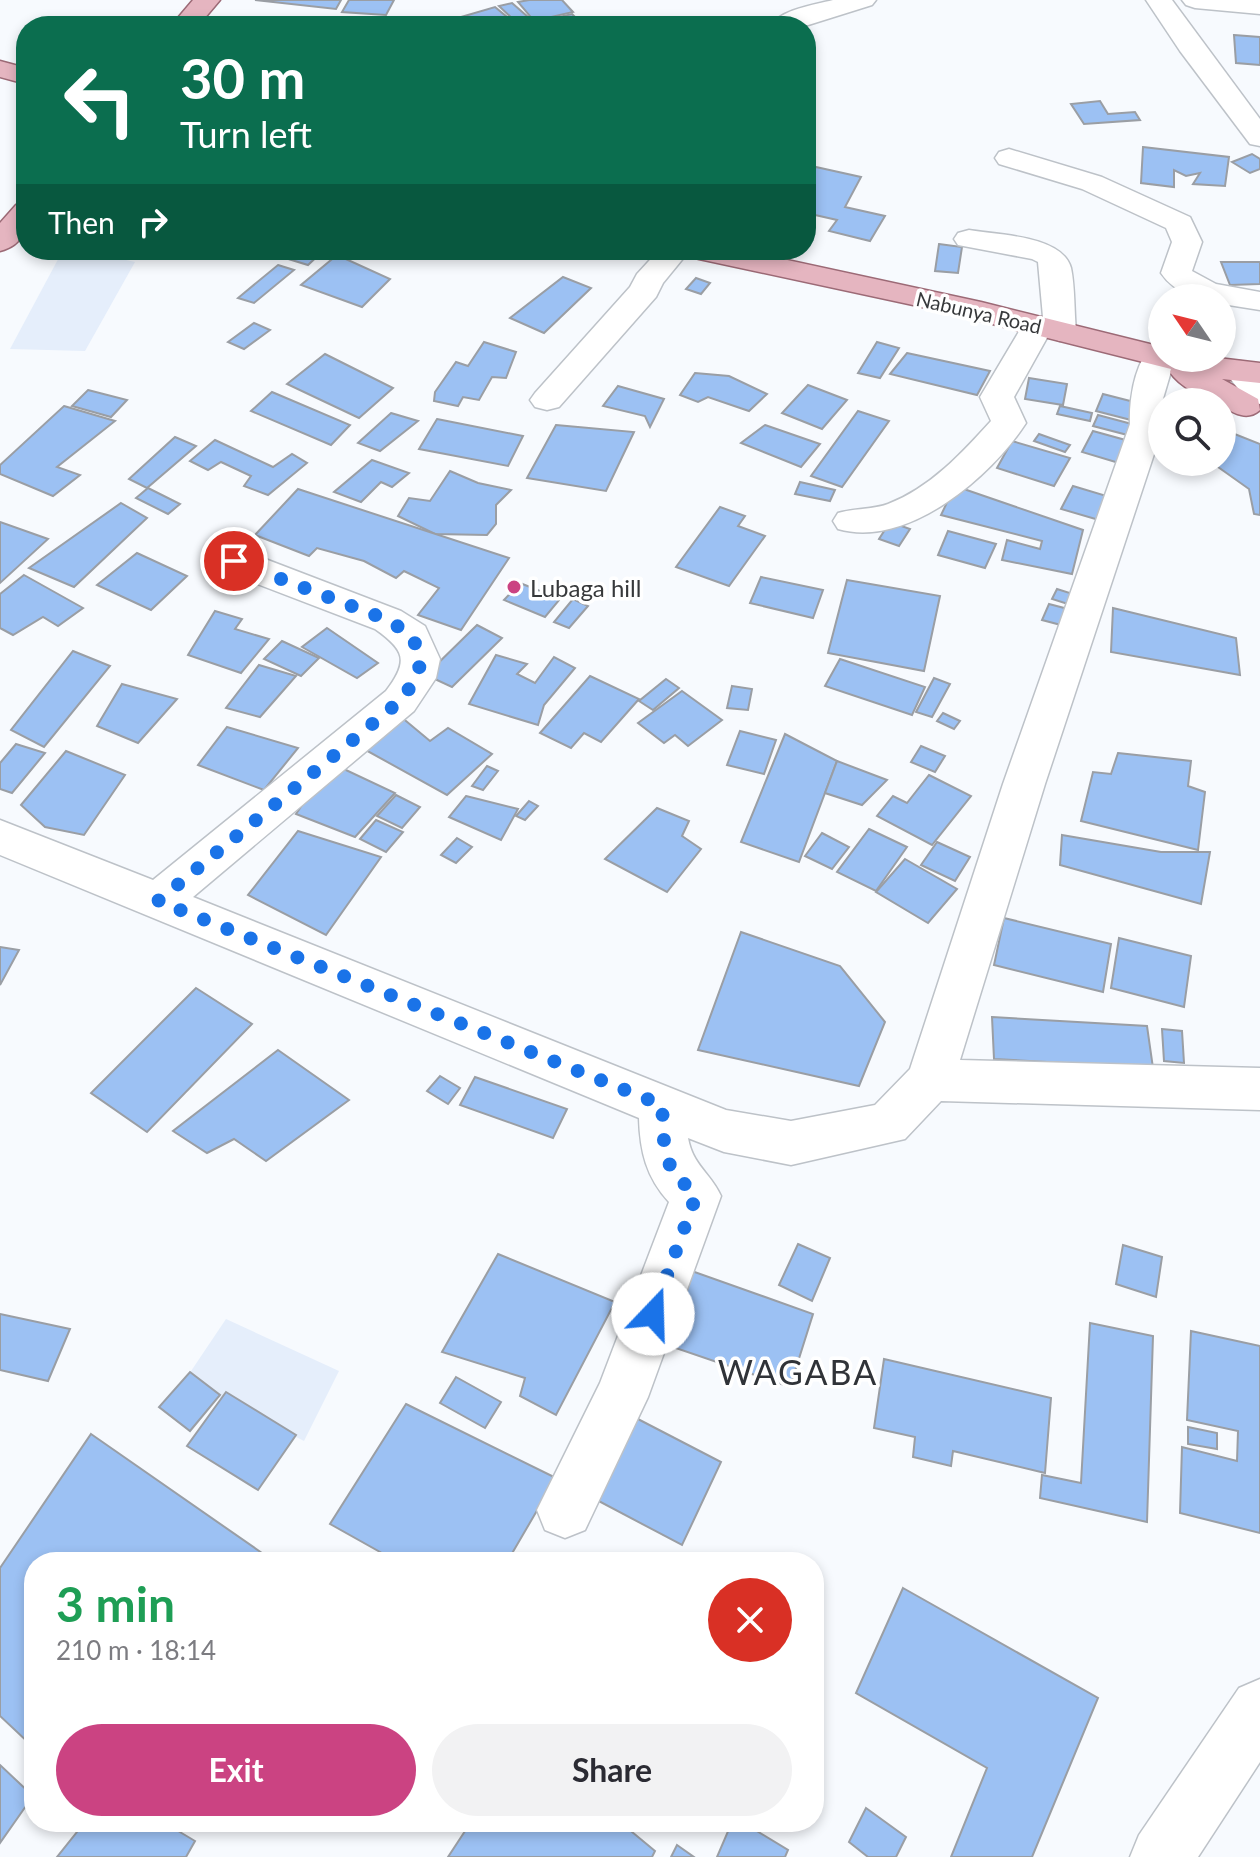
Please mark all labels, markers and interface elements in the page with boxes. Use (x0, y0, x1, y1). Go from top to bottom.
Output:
text: 30 m (180, 44, 305, 111)
icon: left (48, 48, 152, 152)
text: Turn left (180, 112, 312, 156)
icon: right (131, 200, 175, 244)
text: Then (48, 204, 115, 240)
north arrow (1148, 284, 1236, 372)
map controls (1148, 284, 1236, 476)
street label: Nabunya Road (914, 286, 1044, 338)
button: search (1148, 388, 1236, 476)
pin (200, 527, 268, 595)
icon: arrive (212, 539, 256, 583)
place label: Lubaga hill (530, 573, 641, 602)
marker: Lubaga hill (505, 578, 523, 596)
position arrow (611, 1272, 695, 1356)
district label: WAGABA (718, 1351, 878, 1392)
text: 3 min (56, 1575, 175, 1632)
button: close (708, 1578, 792, 1662)
text: 210 m · 18:14 (56, 1634, 216, 1666)
button: Exit (56, 1724, 416, 1816)
button: Share (432, 1724, 792, 1816)

